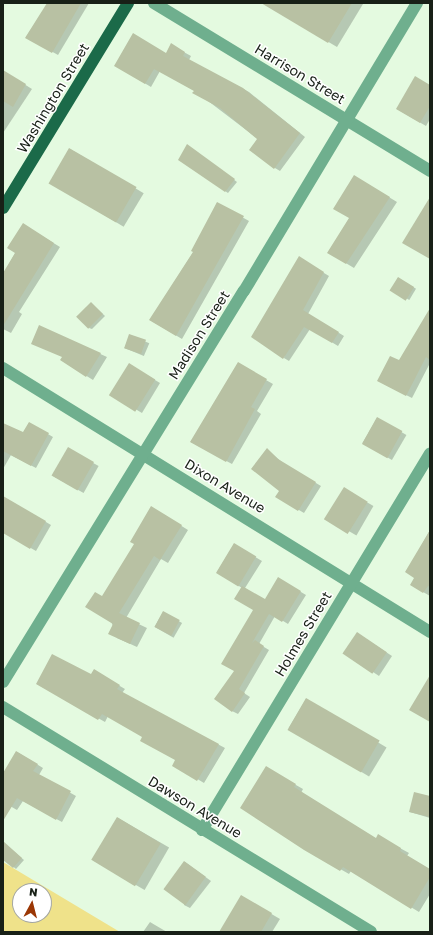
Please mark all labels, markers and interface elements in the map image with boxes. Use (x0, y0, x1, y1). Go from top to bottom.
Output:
street label: Washington Street (14, 40, 92, 156)
street label: Harrison Street (252, 40, 348, 108)
street label: Madison Street (165, 287, 233, 383)
street label: Dixon Avenue (182, 455, 268, 517)
street label: Holmes Street (271, 588, 335, 680)
street label: Dawson Avenue (145, 772, 245, 842)
north arrow (12, 883, 52, 923)
text: N (28, 885, 38, 899)

